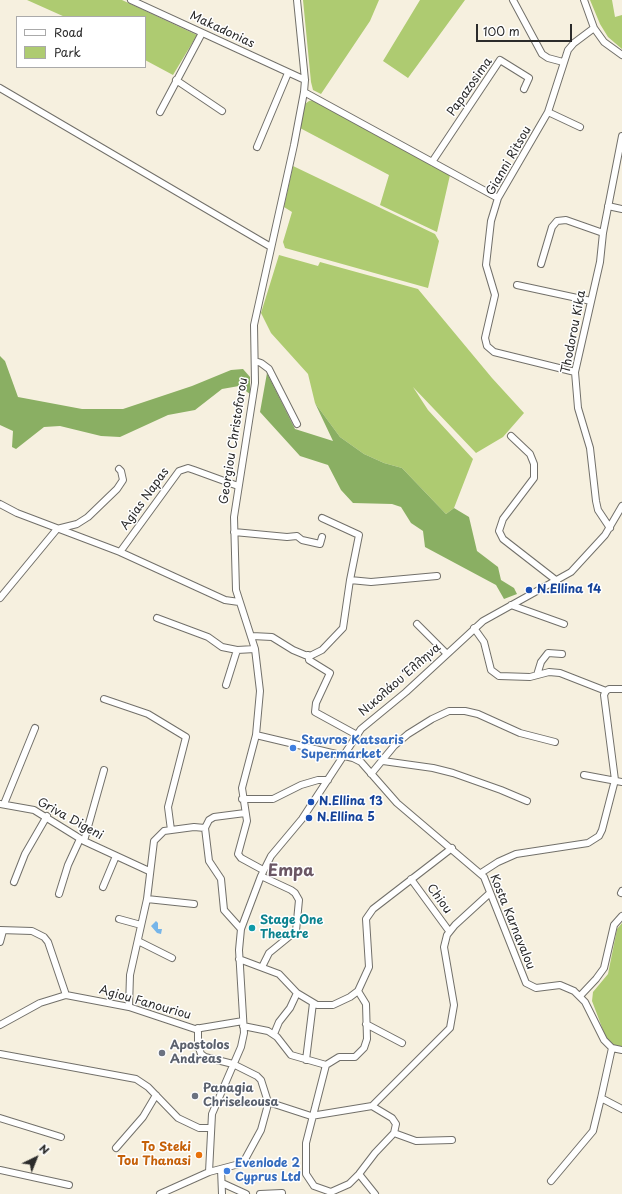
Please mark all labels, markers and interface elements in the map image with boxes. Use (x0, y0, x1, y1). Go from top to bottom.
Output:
street label: Makadonias (187, 9, 257, 51)
legend (16, 16, 146, 68)
scale bar (478, 16, 574, 42)
text: 100 m (483, 22, 520, 40)
text: Road (54, 23, 83, 41)
text: Park (54, 43, 81, 61)
street label: Papazosima (445, 55, 495, 119)
street label: Gianni Ritsou (483, 124, 535, 198)
street label: Thodorou Kika (559, 289, 589, 375)
street label: Georgiou Christoforou (217, 377, 251, 505)
street label: Agias Napas (118, 465, 172, 533)
place label: N.Ellina 14 (537, 583, 601, 597)
marker: N.Ellina 14 (524, 585, 534, 595)
street label: Νικολάου Έλληνα (356, 641, 444, 719)
place label: Stavros Katsaris Supermarket (301, 734, 404, 762)
marker: Stavros Katsaris Supermarket (288, 743, 298, 753)
street label: Griva Digeni (35, 795, 105, 843)
place label: N.Ellina 13 (319, 795, 383, 809)
marker: N.Ellina 13 (306, 797, 316, 807)
place label: N.Ellina 5 (317, 811, 375, 825)
marker: N.Ellina 5 (304, 813, 314, 823)
district label: Empa (268, 862, 314, 882)
street label: Kosta Karnavalou (486, 872, 538, 972)
street label: Chiou (423, 881, 455, 917)
place label: Stage One Theatre (260, 914, 323, 942)
marker: Stage One Theatre (247, 923, 257, 933)
street label: Agiou Fanouriou (97, 983, 193, 1023)
place label: Apostolos Andreas (170, 1039, 229, 1067)
marker: Apostolos Andreas (157, 1048, 167, 1058)
place label: Panagia Chriseleousa (203, 1082, 279, 1110)
marker: Panagia Chriseleousa (190, 1091, 200, 1101)
north arrow (16, 1138, 56, 1178)
text: N (36, 1140, 54, 1158)
place label: To Steki Tou Thanasi (117, 1141, 191, 1169)
marker: To Steki Tou Thanasi (194, 1150, 204, 1160)
place label: Evenlode 2 Cyprus Ltd (235, 1157, 301, 1185)
marker: Evenlode 2 Cyprus Ltd (222, 1166, 232, 1176)

